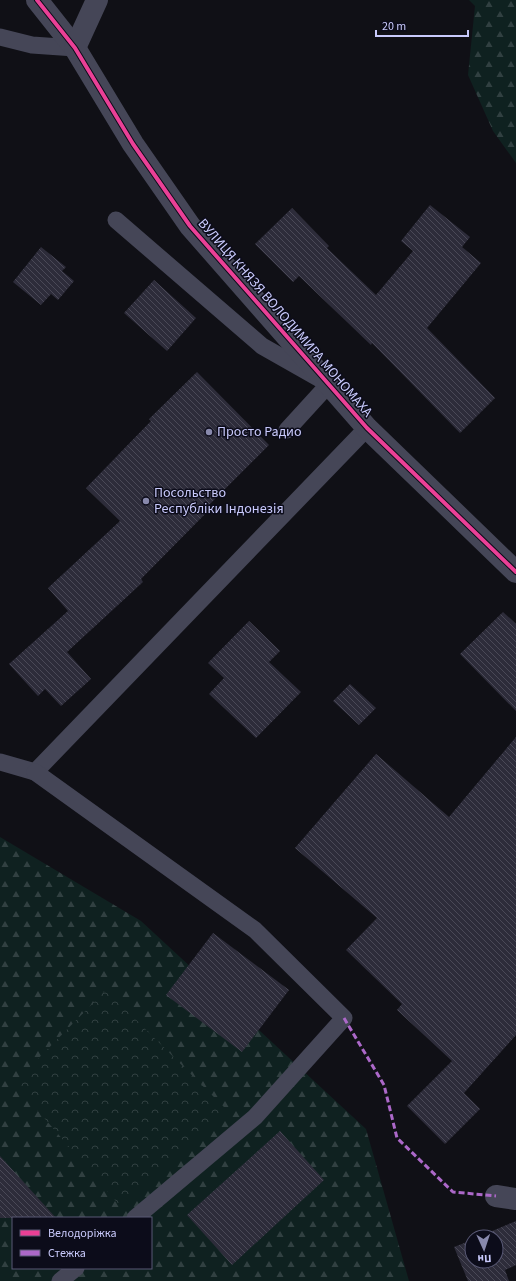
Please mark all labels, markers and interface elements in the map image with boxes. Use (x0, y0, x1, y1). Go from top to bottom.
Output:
scale bar (376, 12, 468, 38)
text: 20 m (382, 18, 406, 35)
street label: ВУЛИЦЯ КНЯЗЯ ВОЛОДИМИРА МОНОМАХА (193, 214, 377, 422)
place label: Просто Радио (217, 422, 302, 442)
marker: Просто Радио (204, 427, 214, 437)
place label: Посольство Республіки Індонезія (154, 483, 284, 519)
marker: Посольство Республіки Індонезія (141, 496, 151, 506)
legend (12, 1217, 152, 1269)
text: Велодоріжка (48, 1225, 117, 1242)
north arrow (464, 1229, 504, 1269)
text: Стежка (48, 1245, 86, 1262)
text: Пн (477, 1251, 492, 1266)

